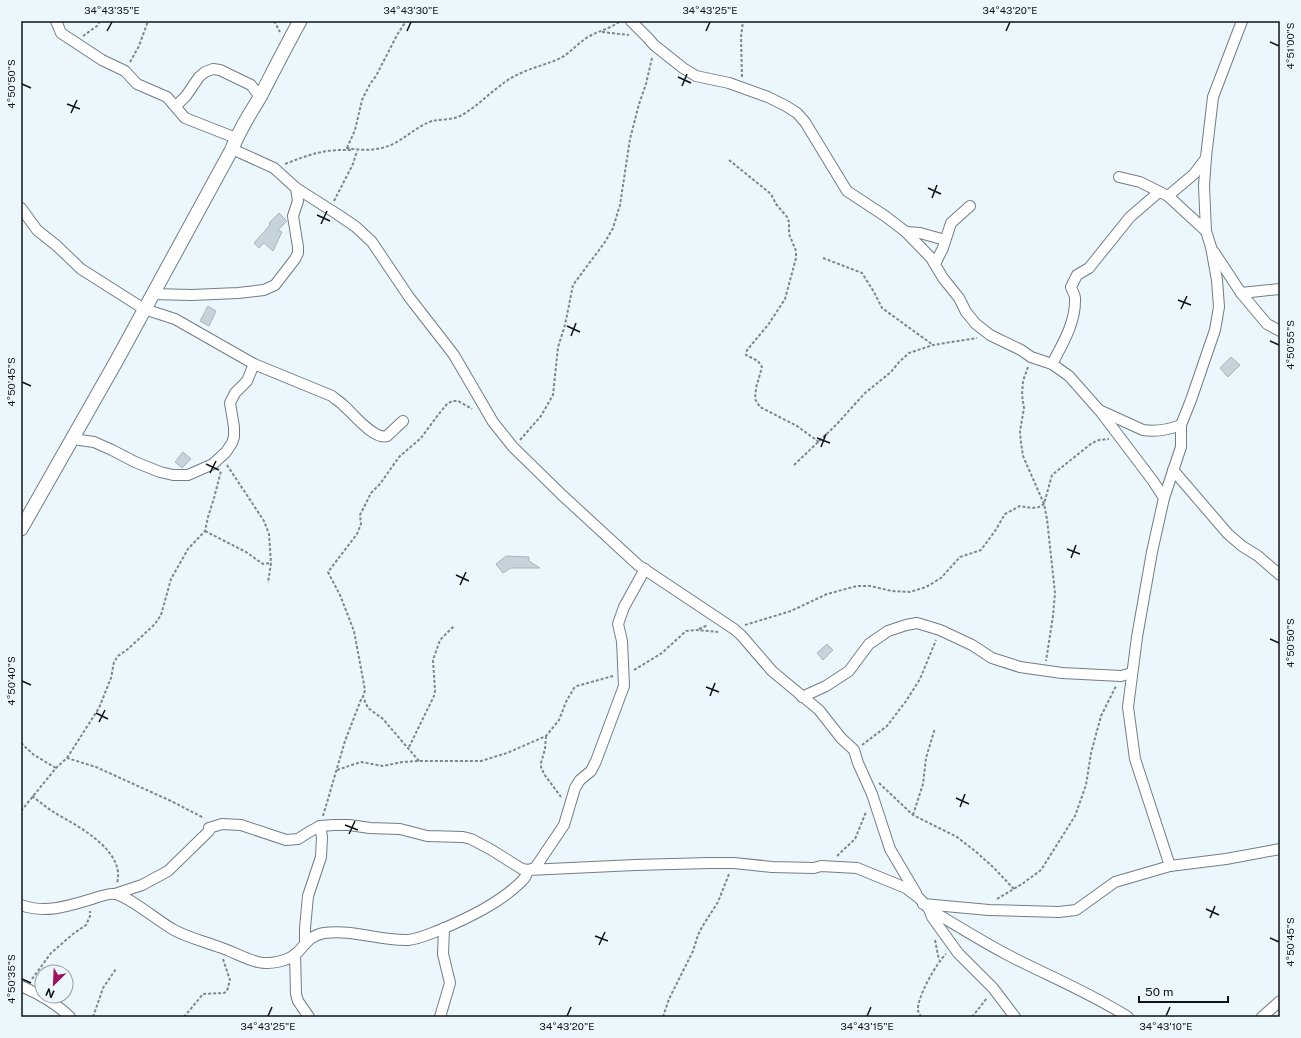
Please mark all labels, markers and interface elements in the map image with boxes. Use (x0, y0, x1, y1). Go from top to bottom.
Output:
text: 34°43'35"E (84, 4, 140, 16)
text: 34°43'30"E (383, 4, 439, 16)
text: 34°43'25"E (682, 4, 738, 16)
text: 34°43'20"E (983, 4, 1037, 16)
text: 4°51'00"S (1284, 22, 1296, 70)
text: 4°50'50"S (5, 59, 17, 109)
text: 4°50'55"S (1284, 320, 1296, 370)
text: 4°50'45"S (5, 357, 17, 407)
text: 4°50'50"S (1284, 618, 1296, 668)
text: 4°50'40"S (5, 656, 17, 706)
text: 4°50'45"S (1284, 917, 1296, 967)
text: 4°50'35"S (5, 954, 17, 1004)
north arrow (34, 964, 74, 1004)
scale bar (1139, 978, 1228, 1004)
text: 50 m (1145, 985, 1173, 999)
text: N (44, 986, 56, 1000)
text: 34°43'25"E (240, 1020, 296, 1032)
text: 34°43'20"E (540, 1020, 594, 1032)
text: 34°43'15"E (840, 1020, 894, 1032)
text: 34°43'10"E (1140, 1020, 1192, 1032)

